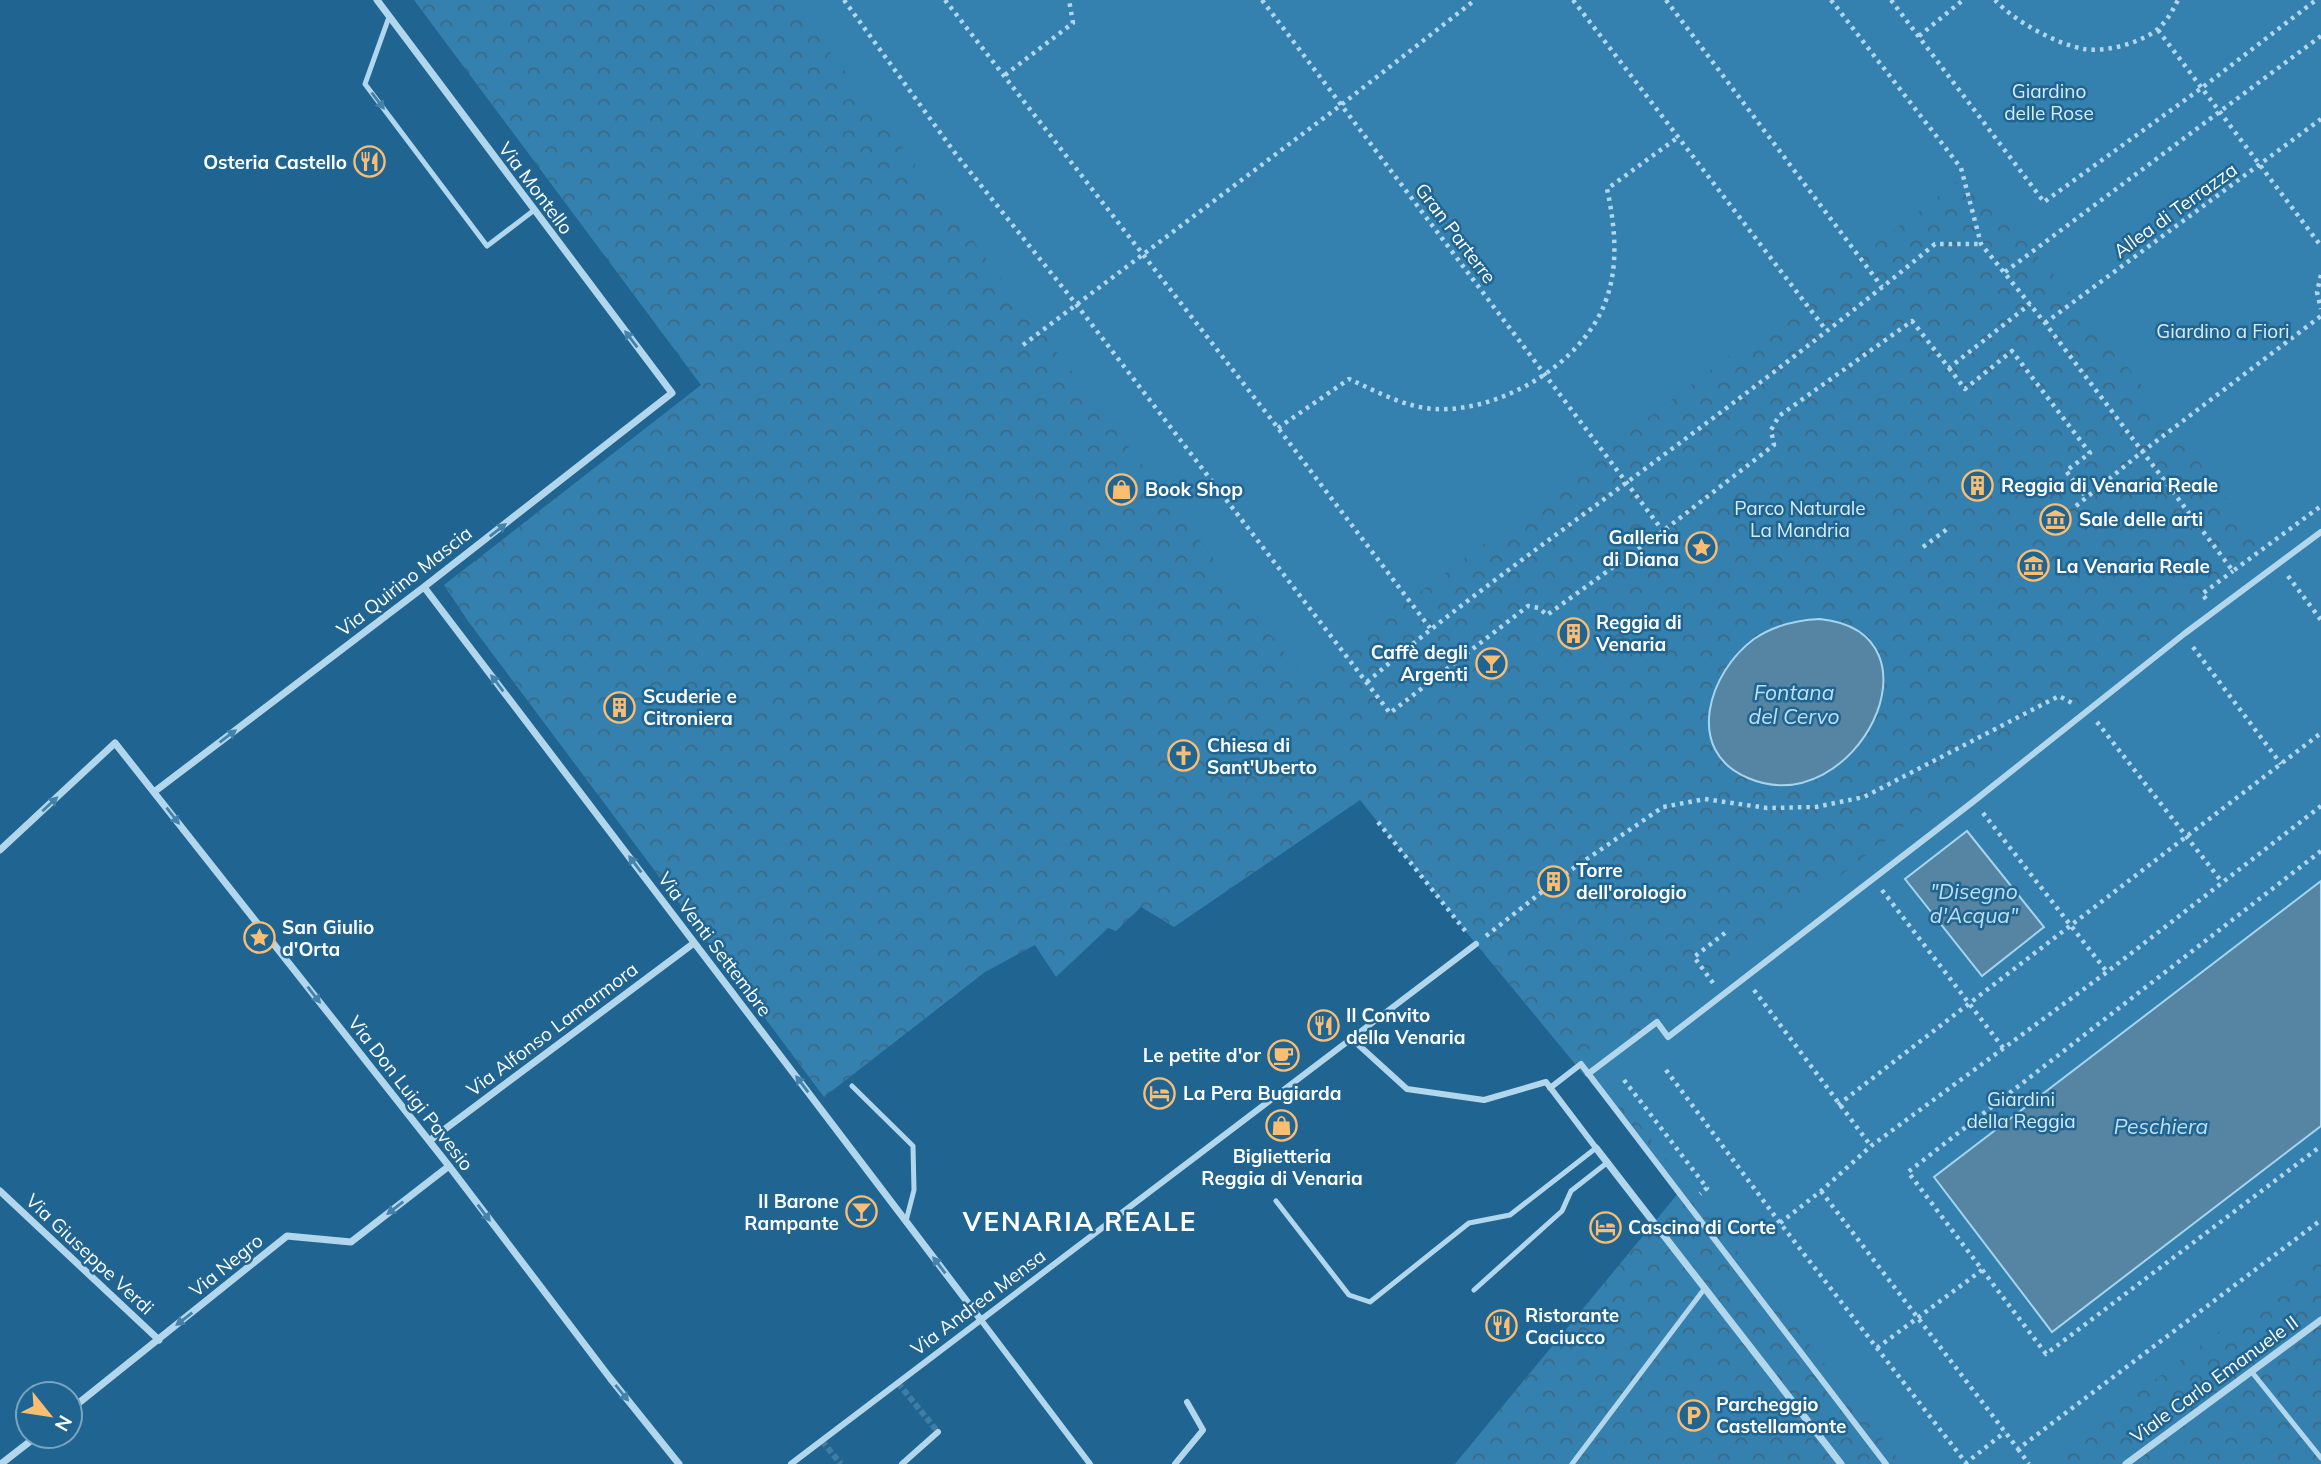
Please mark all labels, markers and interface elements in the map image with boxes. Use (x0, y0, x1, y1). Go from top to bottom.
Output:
park label: Giardino delle Rose (2004, 79, 2094, 125)
one-way arrow (371, 92, 385, 110)
street label: Via Montello (494, 137, 578, 239)
restaurant icon: Osteria Castello (353, 145, 387, 179)
place label: Osteria Castello (203, 150, 347, 174)
street label: Allea di Terrazza (2108, 157, 2242, 263)
street label: Gran Parterre (1410, 178, 1502, 288)
park label: Giardino a Fiori (2156, 319, 2290, 343)
one-way arrow (625, 330, 639, 348)
building icon: Reggia di Venaria Reale (1961, 468, 1995, 502)
shop icon: Book Shop (1105, 472, 1139, 506)
place label: Reggia di Venaria Reale (2001, 473, 2218, 497)
place label: Book Shop (1145, 477, 1243, 501)
park label: Parco Naturale La Mandria (1734, 496, 1866, 542)
museum icon: Sale delle arti (2039, 502, 2073, 536)
place label: Sale delle arti (2079, 507, 2203, 531)
street label: Via Quirino Mascia (332, 521, 476, 641)
one-way arrow (488, 522, 506, 537)
place label: Galleria di Diana (1603, 525, 1679, 571)
place icon: Galleria di Diana (1685, 531, 1719, 565)
museum icon: La Venaria Reale (2016, 549, 2050, 583)
place label: La Venaria Reale (2056, 554, 2210, 578)
place label: Reggia di Venaria (1595, 610, 1682, 656)
building icon: Reggia di Venaria (1556, 616, 1590, 650)
place label: Caffè degli Argenti (1371, 640, 1468, 686)
bar icon: Caffè degli Argenti (1474, 646, 1508, 680)
one-way arrow (490, 674, 505, 692)
water label: Fontana del Cervo (1749, 679, 1839, 729)
place label: Scuderie e Citroniera (643, 684, 737, 730)
building icon: Scuderie e Citroniera (603, 690, 637, 724)
one-way arrow (218, 729, 236, 744)
place label: Chiesa di Sant'Uberto (1207, 733, 1317, 779)
church icon: Chiesa di Sant'Uberto (1167, 739, 1201, 773)
one-way arrow (41, 796, 58, 812)
one-way arrow (165, 807, 180, 825)
one-way arrow (628, 855, 642, 873)
place label: Torre dell'orologio (1576, 858, 1687, 904)
building icon: Torre dell'orologio (1536, 864, 1570, 898)
street label: Via Venti Settembre (653, 867, 777, 1021)
water label: "Disegno d'Acqua" (1930, 878, 2019, 928)
place label: San Giulio d'Orta (282, 915, 374, 961)
place icon: San Giulio d'Orta (242, 921, 276, 955)
street label: Via Alfonso Lamarmora (462, 957, 642, 1101)
one-way arrow (306, 985, 321, 1003)
place label: Il Convito della Venaria (1346, 1003, 1465, 1049)
restaurant icon: Il Convito della Venaria (1306, 1009, 1340, 1043)
street label: Via Don Luigi Pavesio (343, 1011, 479, 1175)
cafe icon: Le petite d'or (1267, 1038, 1301, 1072)
place label: Le petite d'or (1143, 1043, 1262, 1067)
one-way arrow (795, 1075, 809, 1093)
hotel icon: La Pera Bugiarda (1143, 1076, 1177, 1110)
place label: La Pera Bugiarda (1183, 1081, 1341, 1105)
park label: Giardini della Reggia (1966, 1087, 2076, 1133)
shop icon: Biglietteria Reggia di Venaria (1265, 1108, 1299, 1142)
water label: Peschiera (2114, 1113, 2208, 1139)
place label: Biglietteria Reggia di Venaria (1201, 1144, 1363, 1190)
street label: Via Giuseppe Verdi (21, 1188, 159, 1320)
place label: Il Barone Rampante (744, 1189, 839, 1235)
bar icon: Il Barone Rampante (845, 1195, 879, 1229)
one-way arrow (386, 1201, 404, 1216)
one-way arrow (476, 1203, 491, 1221)
district label: VENARIA REALE (962, 1205, 1197, 1238)
hotel icon: Cascina di Corte (1588, 1210, 1622, 1244)
place label: Cascina di Corte (1628, 1215, 1776, 1239)
street label: Via Negro (184, 1228, 268, 1302)
street label: Via Andrea Mensa (906, 1243, 1050, 1361)
one-way arrow (932, 1257, 947, 1275)
place label: Ristorante Caciucco (1525, 1303, 1619, 1349)
restaurant icon: Ristorante Caciucco (1485, 1309, 1519, 1343)
street label: Viale Carlo Emanuele II (2125, 1310, 2303, 1448)
one-way arrow (175, 1311, 193, 1325)
north arrow (14, 1380, 84, 1450)
one-way arrow (614, 1385, 629, 1402)
place label: Parcheggio Castellamonte (1716, 1392, 1846, 1438)
parking icon: Parcheggio Castellamonte (1676, 1398, 1710, 1432)
text: N (50, 1411, 78, 1436)

